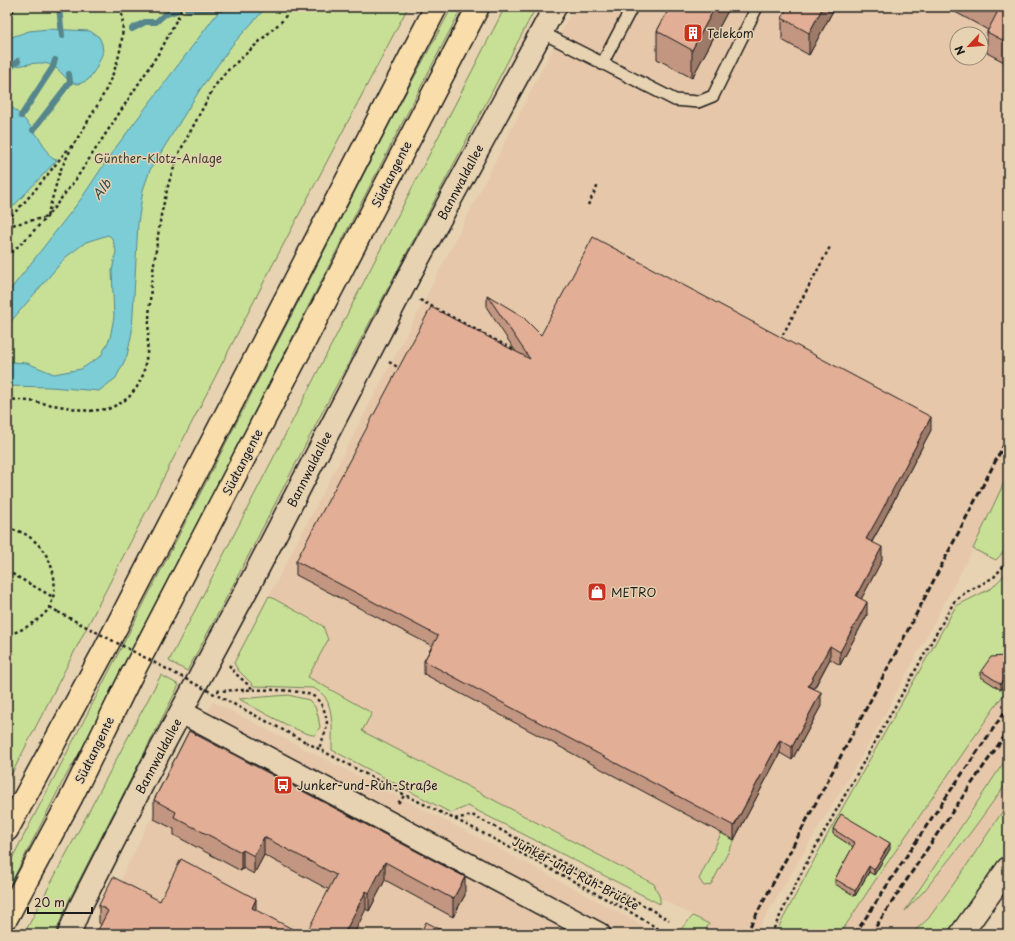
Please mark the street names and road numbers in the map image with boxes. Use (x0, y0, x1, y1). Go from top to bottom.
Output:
street label: Südtangente (366, 137, 416, 211)
street label: Bannwaldallee (433, 141, 487, 223)
street label: Südtangente (217, 425, 267, 499)
street label: Bannwaldallee (282, 428, 336, 510)
street label: Südtangente (70, 713, 118, 787)
street label: Bannwaldallee (131, 715, 185, 797)
street label: Junker-und-Ruh-Brücke (509, 832, 643, 914)

